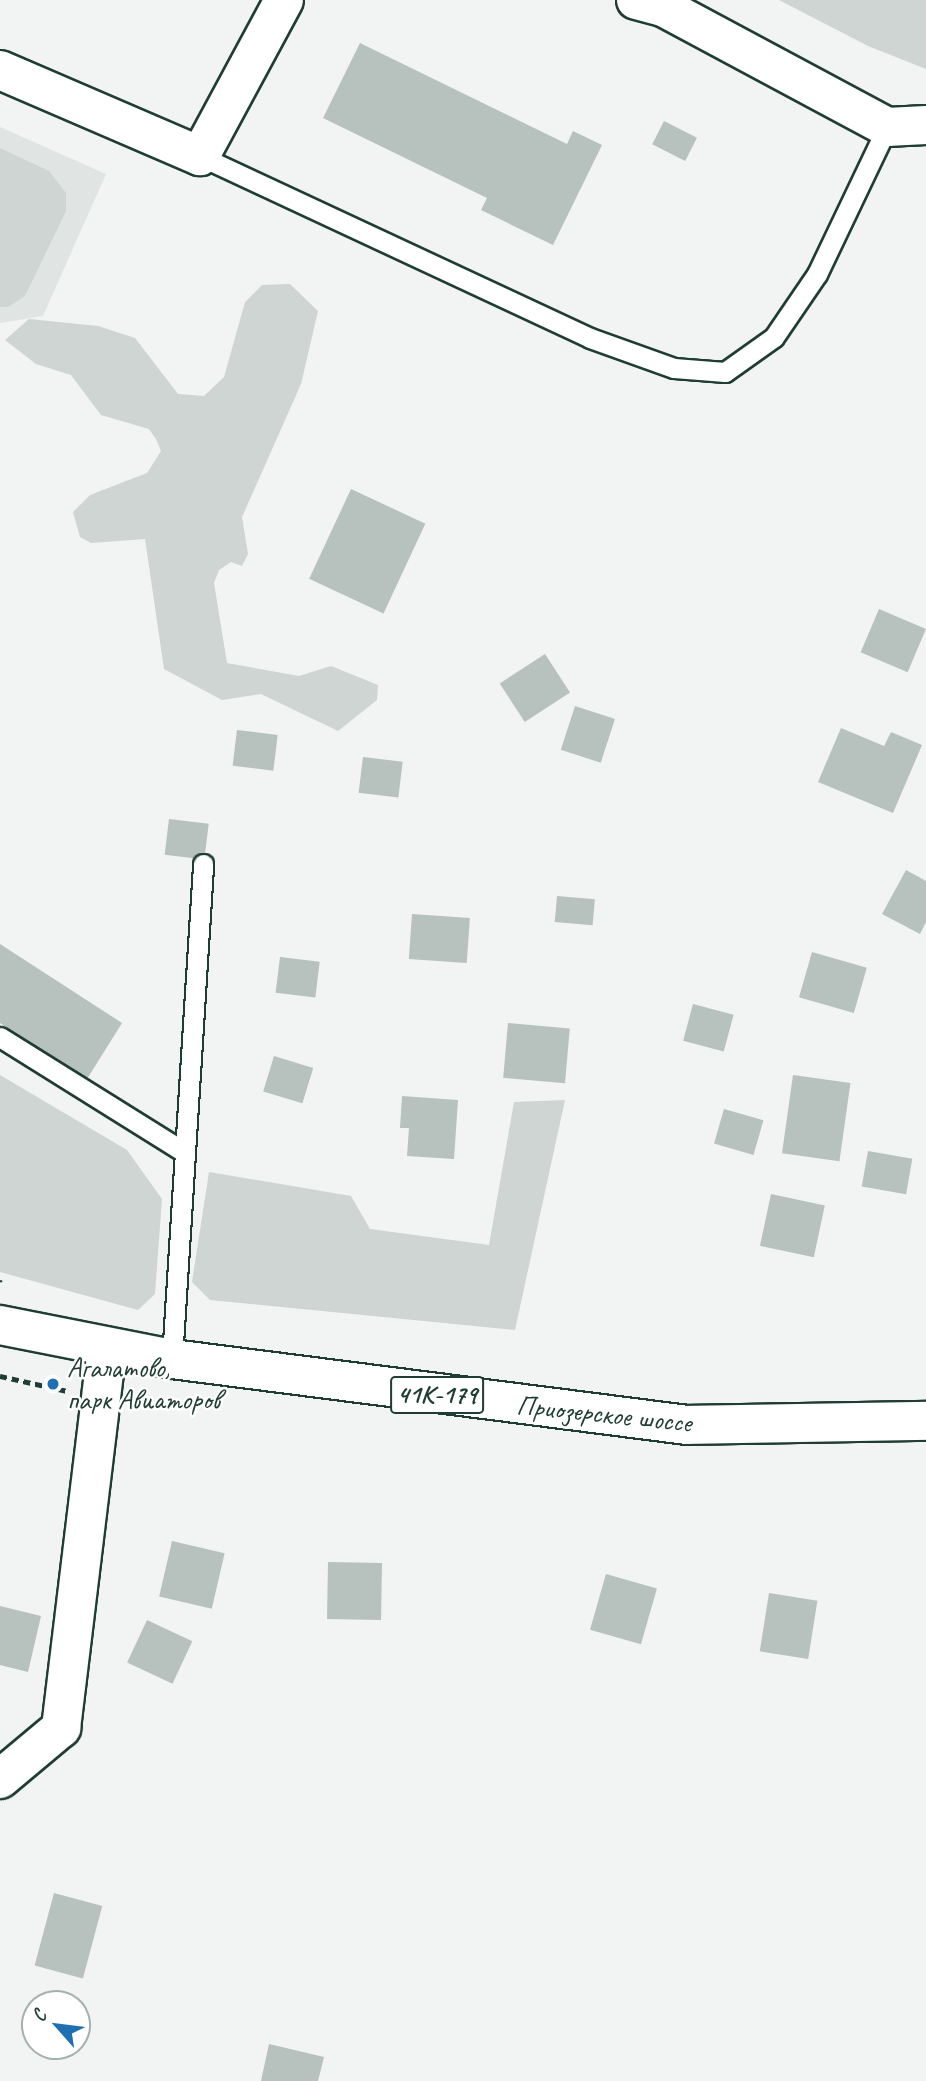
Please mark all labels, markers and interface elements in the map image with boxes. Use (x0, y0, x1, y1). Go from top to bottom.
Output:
place label: Агалатово, парк Авиаторов (67, 1351, 217, 1417)
road number: 41К-179 (390, 1372, 484, 1418)
marker: Агалатово, парк Авиаторов (45, 1376, 61, 1392)
street label: Приозерское шоссе (514, 1388, 694, 1440)
north arrow (21, 1990, 91, 2060)
text: С (26, 2006, 52, 2026)

